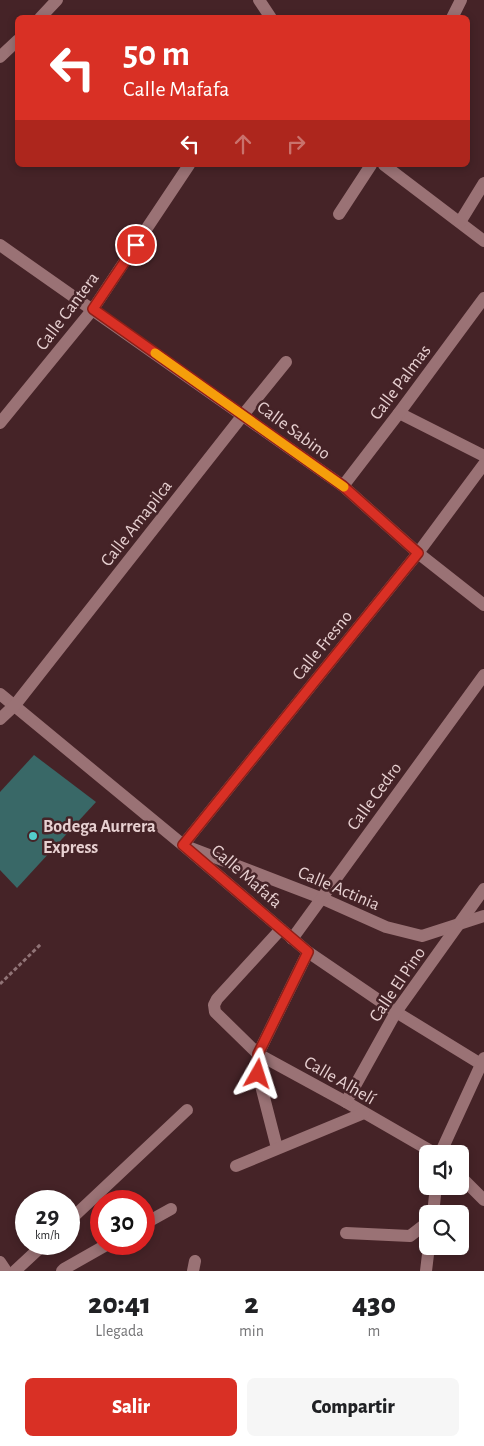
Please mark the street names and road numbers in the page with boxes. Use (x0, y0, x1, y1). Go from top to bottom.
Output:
street label: Calle Cantera (33, 269, 103, 354)
street label: Calle Palmas (367, 342, 435, 424)
street label: Calle Sabino (253, 398, 334, 463)
street label: Calle Amapilca (98, 477, 176, 570)
street label: Calle Fresno (289, 607, 356, 684)
street label: Calle Cedro (344, 759, 405, 834)
street label: Calle Mafafa (208, 841, 285, 912)
street label: Calle Actinia (295, 864, 382, 914)
street label: Calle El Pino (366, 944, 429, 1025)
street label: Calle Alhelí (301, 1053, 379, 1109)

